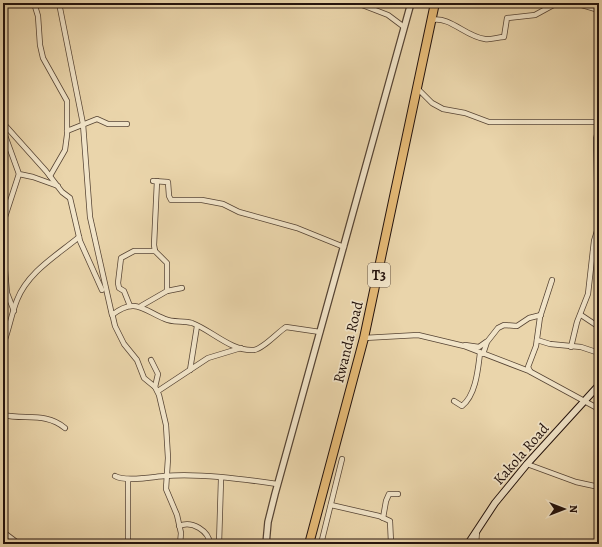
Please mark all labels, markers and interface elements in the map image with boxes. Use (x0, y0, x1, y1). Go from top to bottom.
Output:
road number: T3 (368, 263, 390, 287)
street label: Rwanda Road (328, 298, 368, 385)
street label: Kakola Road (489, 418, 554, 489)
north arrow (544, 489, 584, 529)
text: N (566, 505, 581, 513)

